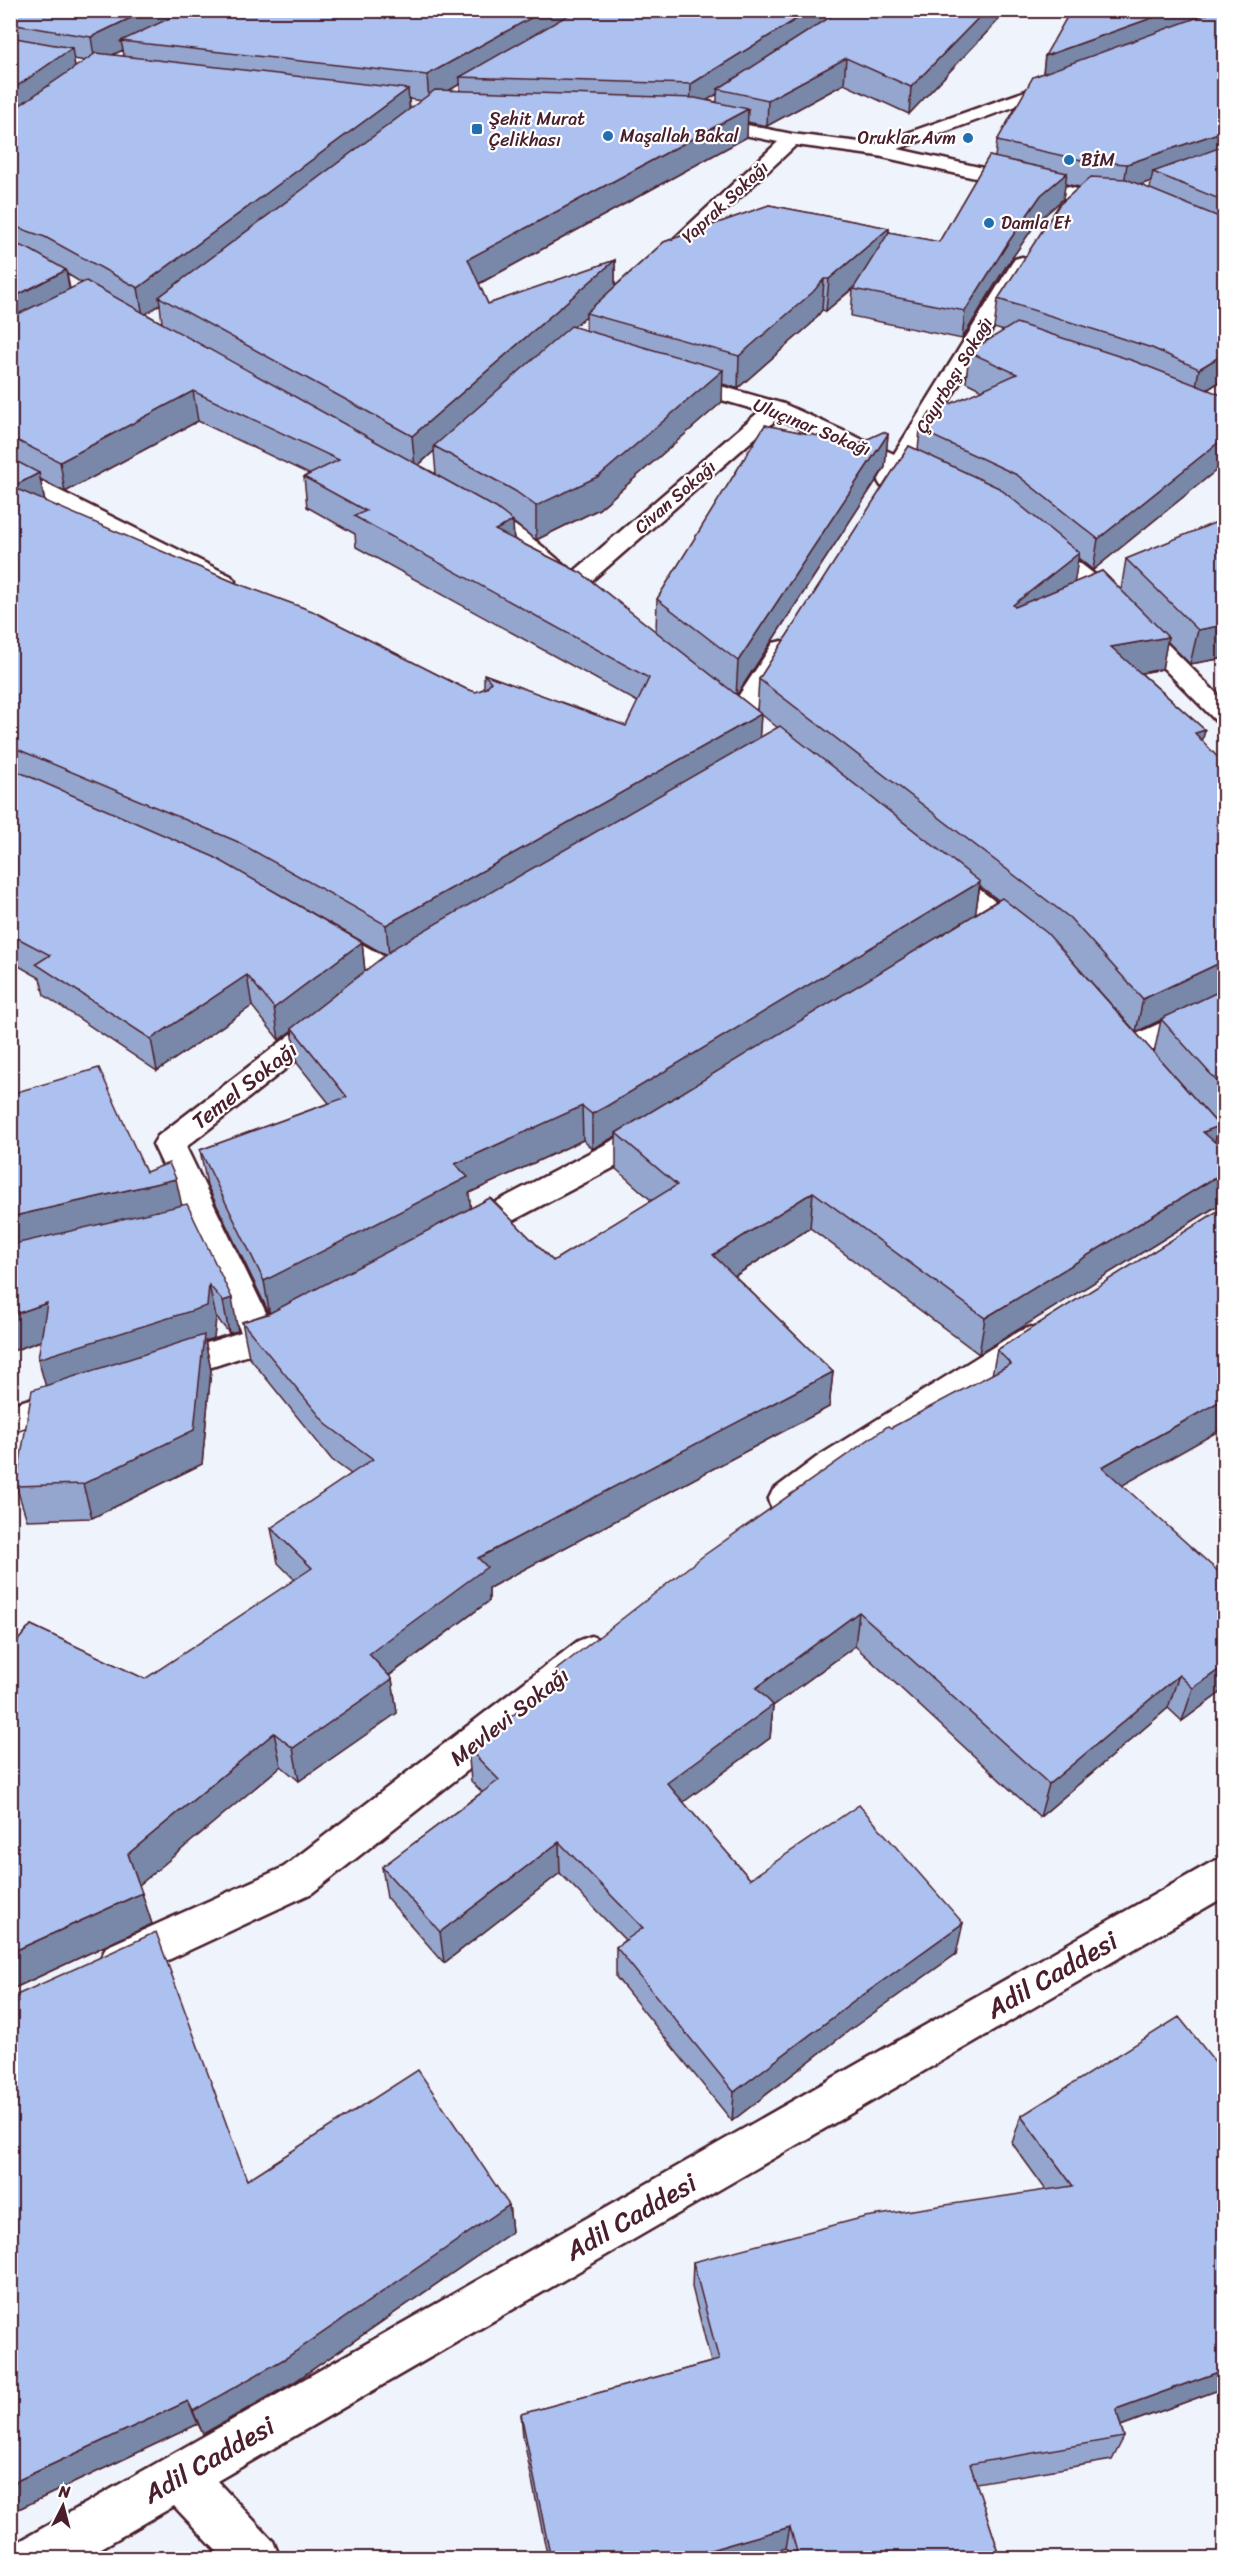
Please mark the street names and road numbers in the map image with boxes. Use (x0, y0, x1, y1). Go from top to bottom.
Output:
street label: Yaprak Sokağı (674, 153, 776, 251)
street label: Çayırbaşı Sokağı (906, 310, 1002, 440)
street label: Uluçınar Sokağı (748, 389, 876, 465)
street label: Civan Sokağı (626, 452, 724, 542)
street label: Temel Sokağı (183, 1031, 306, 1140)
street label: Mevlevi Sokağı (441, 1657, 578, 1776)
street label: Adil Caddesi (976, 1917, 1128, 2033)
street label: Adil Caddesi (555, 2159, 707, 2275)
street label: Adil Caddesi (133, 2402, 285, 2518)

